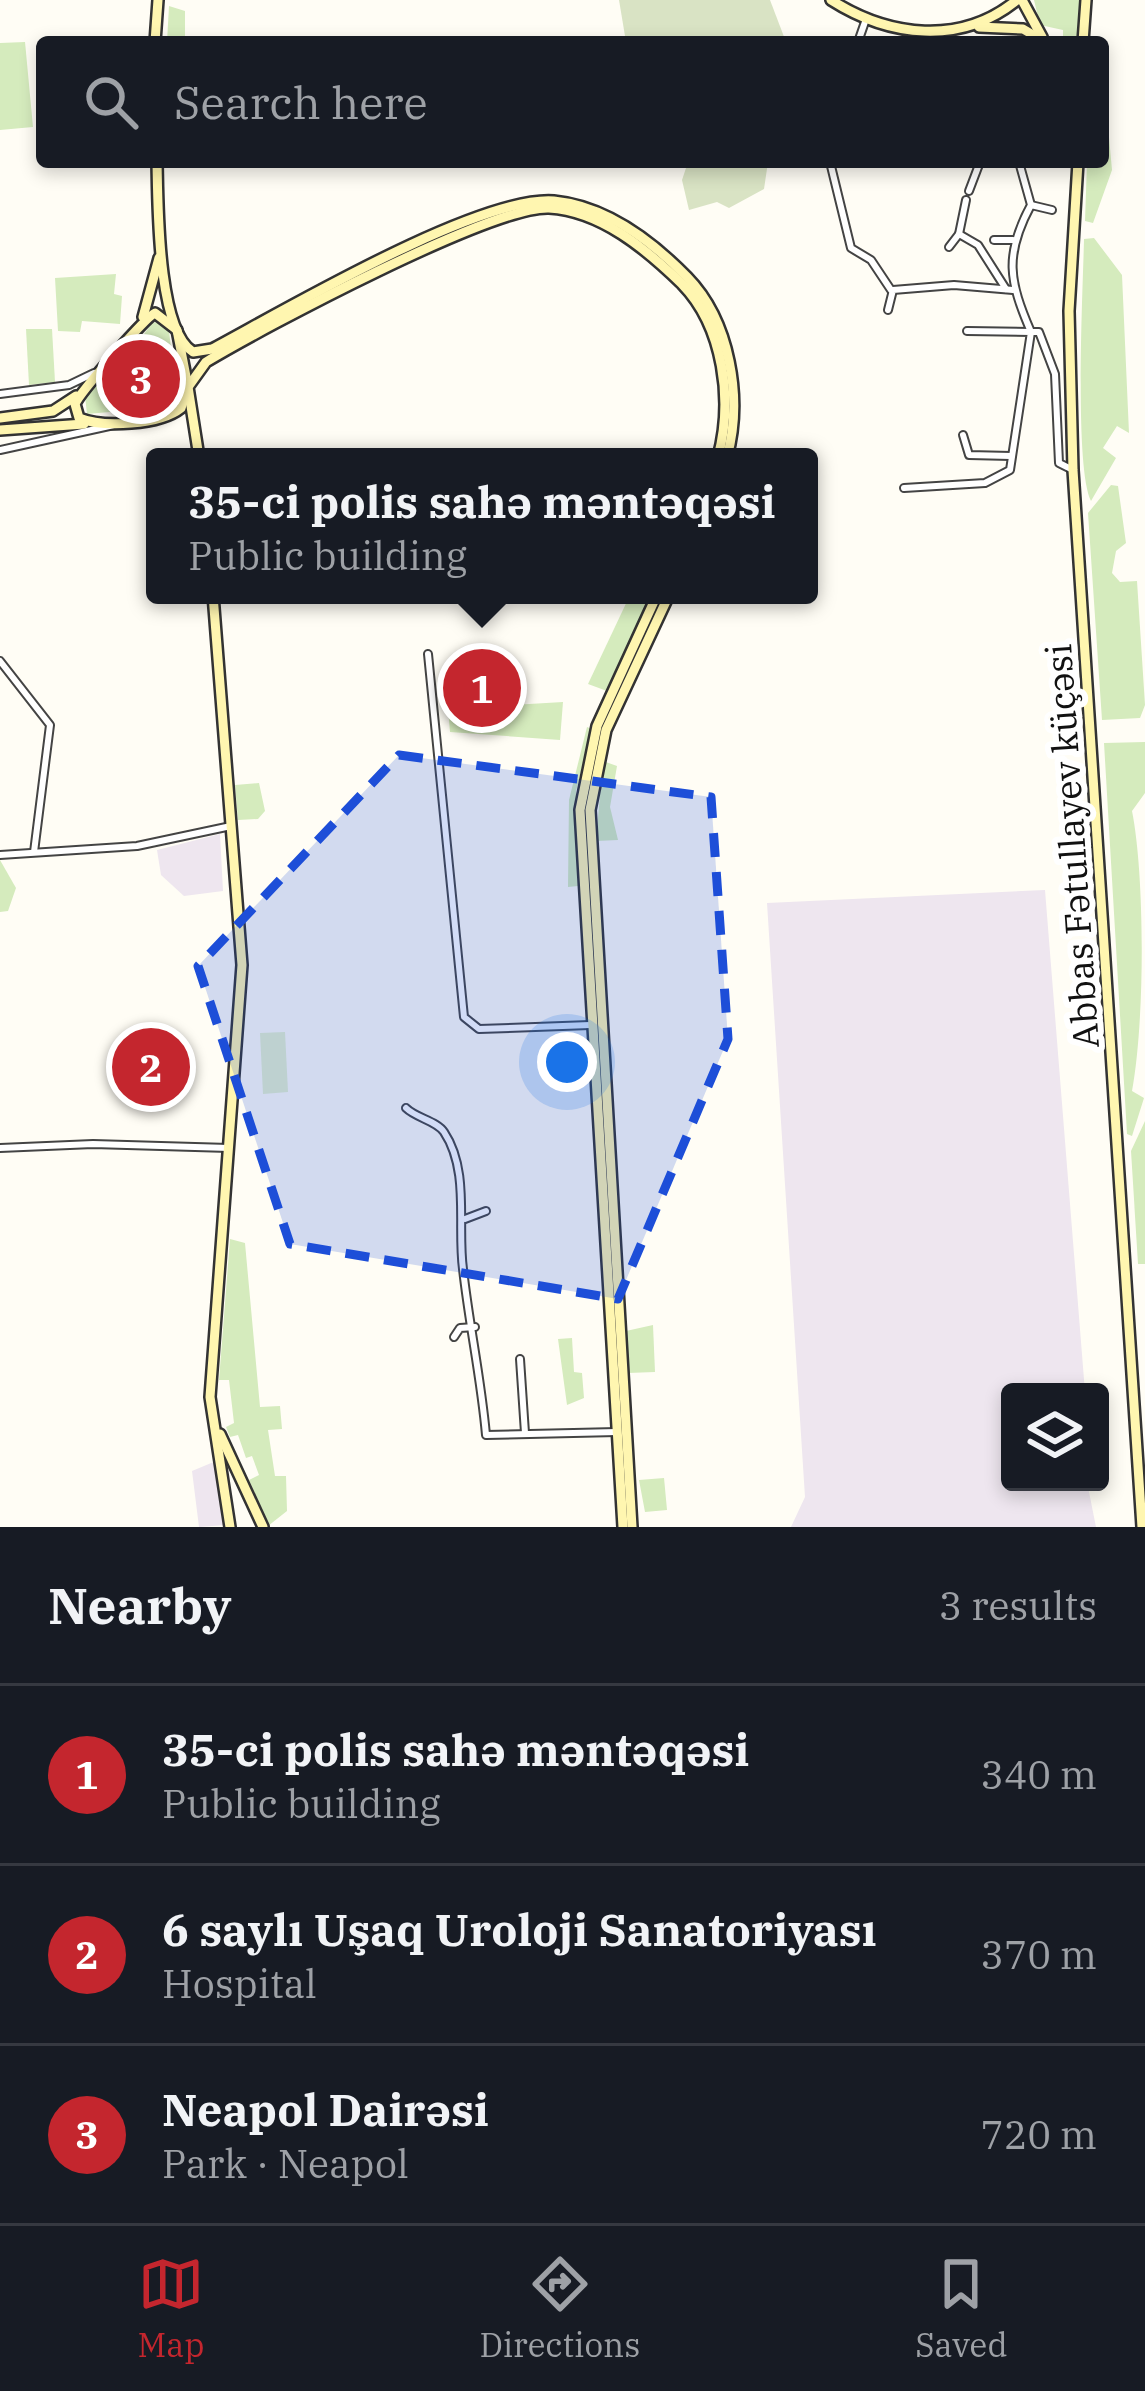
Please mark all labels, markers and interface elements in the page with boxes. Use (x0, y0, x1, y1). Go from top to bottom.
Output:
search box (36, 36, 1109, 168)
icon: search (78, 69, 144, 135)
text: Search here (174, 73, 428, 131)
pin: 3 (102, 334, 180, 424)
popup (146, 448, 818, 604)
text: 35-ci polis sahə məntəqəsi (188, 472, 776, 530)
text: Public building (188, 530, 467, 581)
street label: Abbas Fətullayev küçəsi (1034, 642, 1109, 1050)
pin: 1 (443, 643, 521, 733)
pin: 2 (112, 1022, 190, 1112)
your location (537, 1032, 597, 1092)
map controls (1001, 1383, 1109, 1491)
button: layers (1001, 1383, 1109, 1491)
text: Nearby (48, 1572, 232, 1638)
text: 3 results (939, 1580, 1097, 1631)
text: 35-ci polis sahə məntəqəsi (162, 1720, 749, 1778)
text: 1 (75, 1749, 99, 1800)
text: 340 m (981, 1749, 1097, 1800)
text: Public building (162, 1778, 441, 1829)
text: 6 saylı Uşaq Uroloji Sanatoriyası (162, 1900, 877, 1958)
text: 2 (75, 1929, 99, 1980)
text: 370 m (981, 1929, 1097, 1980)
text: Hospital (162, 1958, 317, 2009)
text: Neapol Dairəsi (162, 2080, 489, 2138)
text: 3 (75, 2109, 99, 2160)
text: 720 m (981, 2109, 1097, 2160)
text: Park · Neapol (162, 2138, 409, 2189)
tab: Map (137, 2251, 204, 2366)
tab: Directions (479, 2251, 640, 2366)
tab: Saved (915, 2251, 1008, 2366)

